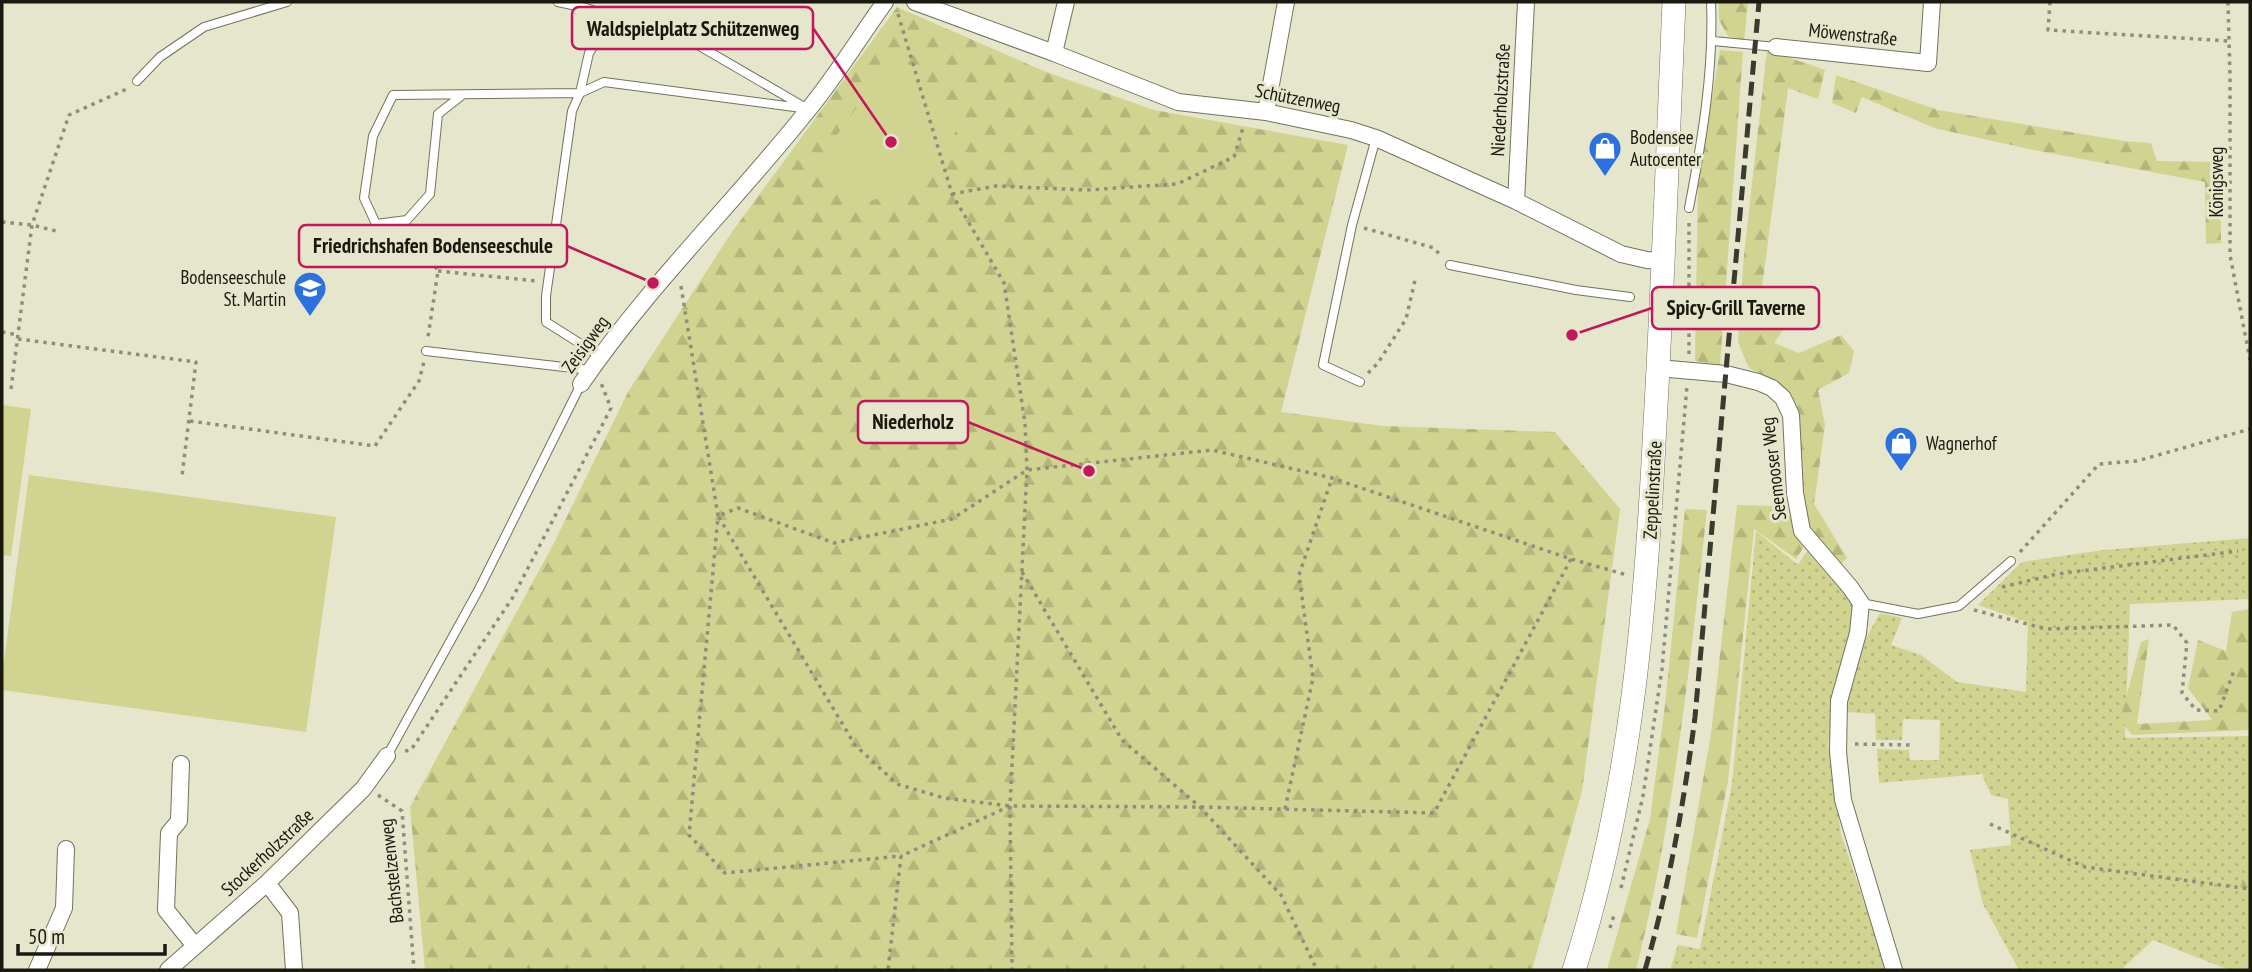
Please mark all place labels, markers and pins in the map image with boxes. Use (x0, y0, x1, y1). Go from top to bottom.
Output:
callout: Waldspielplatz Schützenweg (572, 7, 813, 49)
place label: Bodensee Autocenter (1630, 125, 1702, 171)
shop icon: Bodensee Autocenter (1586, 129, 1624, 178)
callout: Friedrichshafen Bodenseeschule (299, 225, 567, 267)
place label: Bodenseeschule St. Martin (180, 265, 286, 311)
school or university icon: Bodenseeschule St. Martin (291, 269, 329, 318)
callout: Spicy-Grill Taverne (1652, 287, 1819, 329)
callout: Niederholz (858, 401, 968, 443)
shop icon: Wagnerhof (1882, 424, 1920, 473)
place label: Wagnerhof (1926, 431, 1998, 455)

